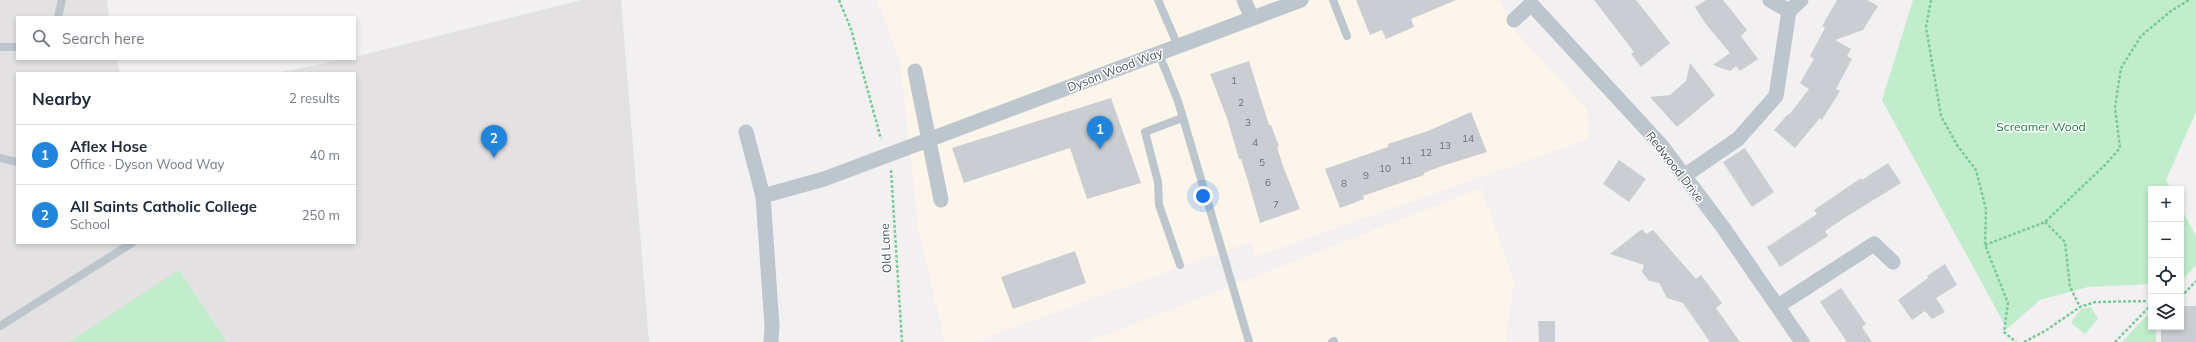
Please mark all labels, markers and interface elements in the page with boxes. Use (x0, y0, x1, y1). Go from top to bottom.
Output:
search box (16, 16, 356, 60)
icon: search (30, 27, 52, 49)
text: Search here (62, 29, 144, 48)
street label: Dyson Wood Way (1065, 44, 1165, 95)
house number: 1 (1231, 74, 1237, 87)
text: Nearby (32, 88, 91, 109)
text: 2 results (289, 90, 340, 106)
house number: 2 (1238, 96, 1244, 109)
pin: 1 (1087, 116, 1113, 149)
house number: 3 (1245, 116, 1251, 129)
park label: Screamer Wood (1996, 119, 2086, 134)
pin: 2 (481, 125, 507, 158)
street label: Redwood Drive (1643, 128, 1708, 205)
house number: 14 (1462, 132, 1474, 145)
house number: 4 (1252, 136, 1258, 149)
text: Aflex Hose (70, 137, 147, 156)
house number: 13 (1439, 139, 1451, 152)
house number: 12 (1420, 146, 1432, 159)
text: 1 (41, 147, 49, 163)
text: 40 m (310, 147, 340, 163)
house number: 11 (1400, 154, 1412, 167)
text: Office · Dyson Wood Way (70, 156, 224, 172)
house number: 5 (1259, 156, 1265, 169)
house number: 10 (1379, 162, 1391, 175)
house number: 9 (1363, 169, 1369, 182)
house number: 6 (1265, 176, 1271, 189)
house number: 8 (1341, 177, 1347, 190)
your location (1193, 186, 1213, 206)
map controls (2148, 186, 2184, 330)
button: + (2148, 186, 2184, 222)
text: All Saints Catholic College (70, 197, 257, 216)
house number: 7 (1273, 198, 1279, 211)
text: 2 (41, 207, 49, 223)
text: 250 m (302, 207, 340, 223)
text: School (70, 216, 110, 232)
button: − (2148, 222, 2184, 258)
street label: Old Lane (877, 223, 894, 273)
button: locate (2148, 258, 2184, 294)
button: layers (2148, 294, 2184, 330)

